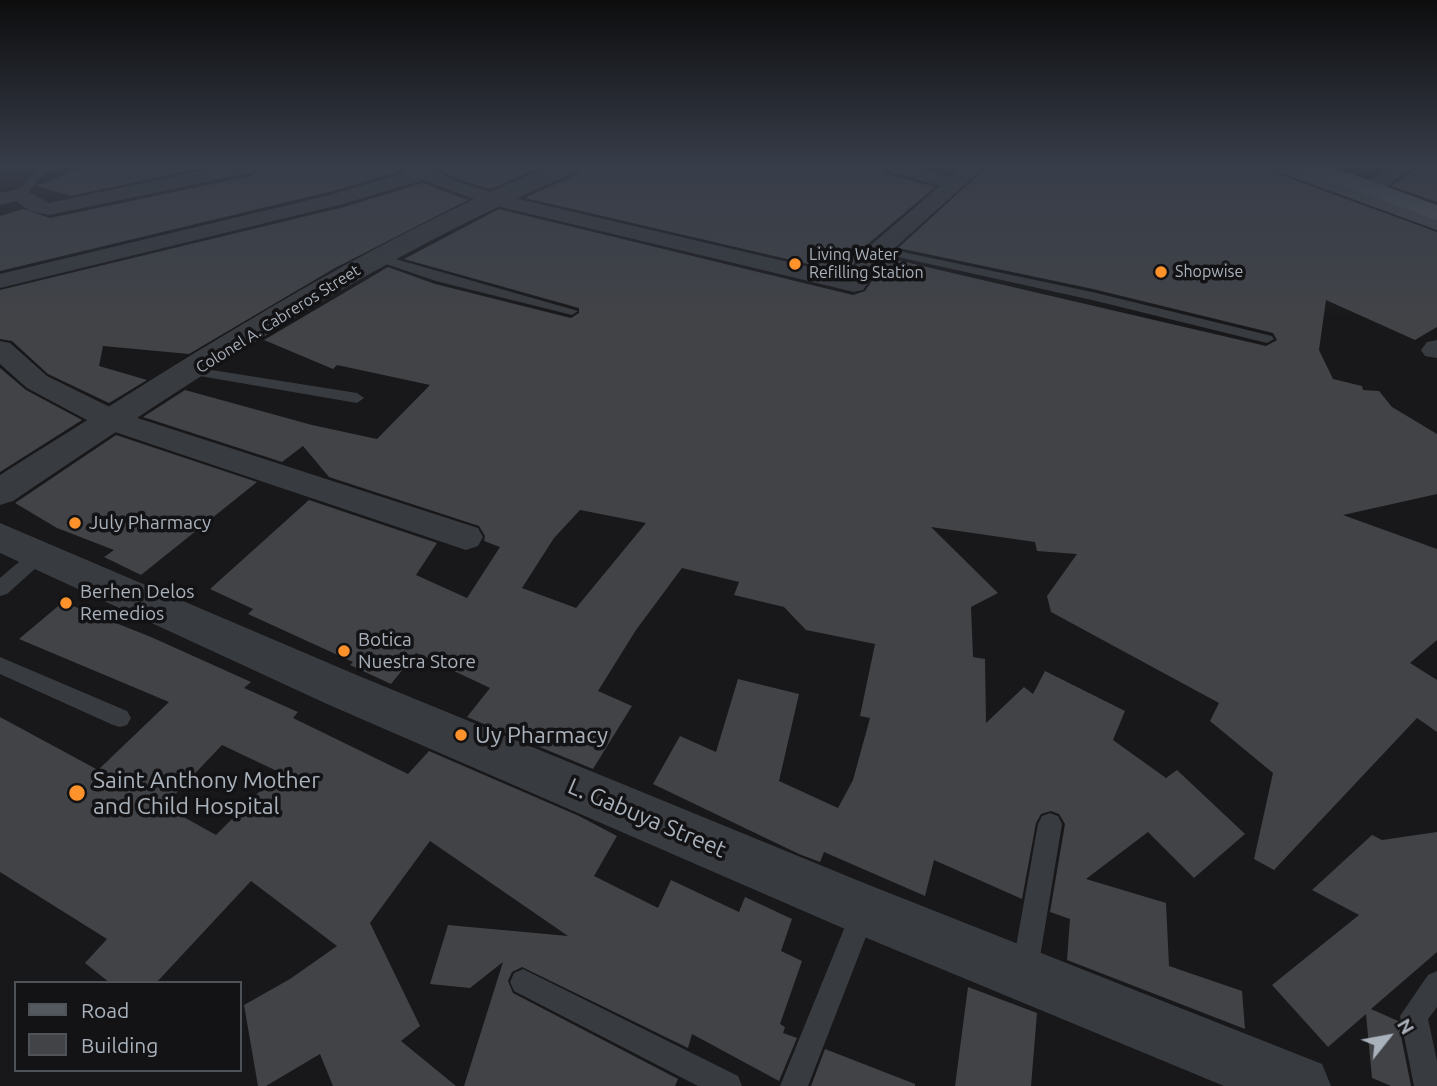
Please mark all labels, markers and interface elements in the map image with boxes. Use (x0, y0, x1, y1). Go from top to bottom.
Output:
place label: Living Water Refilling Station (809, 245, 924, 283)
marker: Living Water Refilling Station (787, 256, 803, 272)
street label: Colonel A. Cabreros Street (192, 261, 364, 377)
place label: Shopwise (1175, 262, 1243, 282)
marker: Shopwise (1153, 264, 1169, 280)
place label: July Pharmacy (89, 512, 211, 534)
marker: July Pharmacy (67, 515, 83, 531)
place label: Berhen Delos Remedios (80, 581, 195, 625)
marker: Berhen Delos Remedios (58, 595, 74, 611)
place label: Botica Nuestra Store (358, 629, 476, 673)
marker: Botica Nuestra Store (336, 643, 352, 659)
place label: Uy Pharmacy (475, 721, 608, 749)
marker: Uy Pharmacy (453, 727, 469, 743)
place label: Saint Anthony Mother and Child Hospital (93, 766, 320, 820)
street label: L. Gabuya Street (564, 772, 730, 864)
marker: Saint Anthony Mother and Child Hospital (67, 783, 87, 803)
legend (14, 981, 242, 1072)
text: Road (81, 998, 129, 1022)
north arrow (1353, 1002, 1423, 1072)
text: N (1393, 1014, 1419, 1038)
text: Building (81, 1033, 158, 1057)

